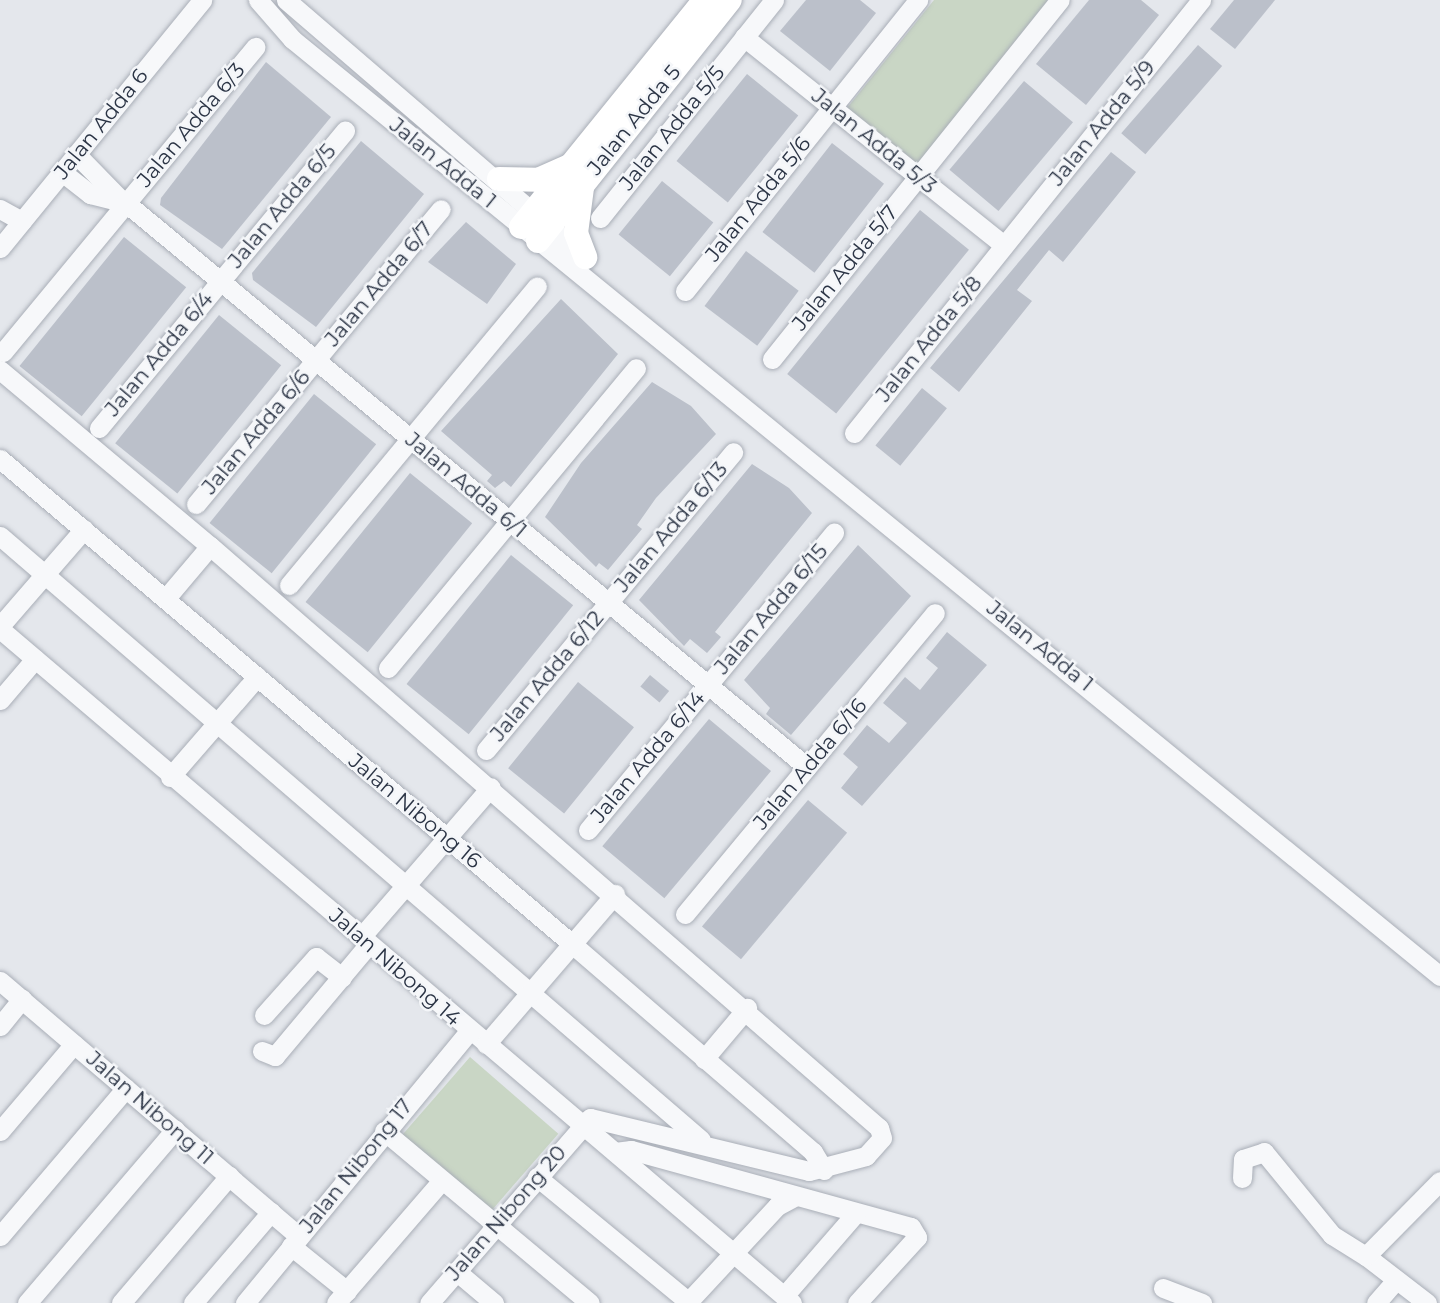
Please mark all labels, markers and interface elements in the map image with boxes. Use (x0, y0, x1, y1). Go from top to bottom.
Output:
street label: Jalan Adda 5/9 (1044, 55, 1160, 191)
street label: Jalan Adda 6/3 (132, 58, 250, 192)
street label: Jalan Adda 5 (582, 60, 686, 180)
street label: Jalan Adda 5/5 (614, 61, 730, 195)
street label: Jalan Adda 6 (49, 64, 153, 184)
street label: Jalan Adda 5/3 (807, 83, 941, 199)
street label: Jalan Adda 1 (385, 112, 501, 214)
street label: Jalan Adda 5/6 (700, 132, 816, 266)
street label: Jalan Adda 6/5 (223, 139, 341, 273)
street label: Jalan Adda 5/7 (787, 200, 903, 336)
street label: Jalan Adda 6/7 (320, 217, 438, 351)
street label: Jalan Adda 5/8 (871, 271, 987, 407)
street label: Jalan Adda 6/4 (100, 287, 218, 421)
street label: Jalan Adda 6/6 (197, 365, 315, 499)
street label: Jalan Adda 6/1 (400, 427, 532, 543)
street label: Jalan Adda 6/13 (609, 457, 733, 597)
street label: Jalan Adda 6/15 (709, 539, 833, 679)
street label: Jalan Adda 1 (982, 595, 1098, 697)
street label: Jalan Adda 6/12 (485, 606, 609, 746)
street label: Jalan Adda 6/14 (586, 686, 710, 828)
street label: Jalan Adda 6/16 (748, 693, 872, 835)
street label: Jalan Nibong 16 (344, 748, 486, 874)
street label: Jalan Nibong 14 (324, 903, 466, 1031)
street label: Jalan Nibong 11 (81, 1046, 219, 1170)
street label: Jalan Nibong 17 (294, 1094, 418, 1238)
street label: Jalan Nibong 20 (441, 1140, 571, 1286)

